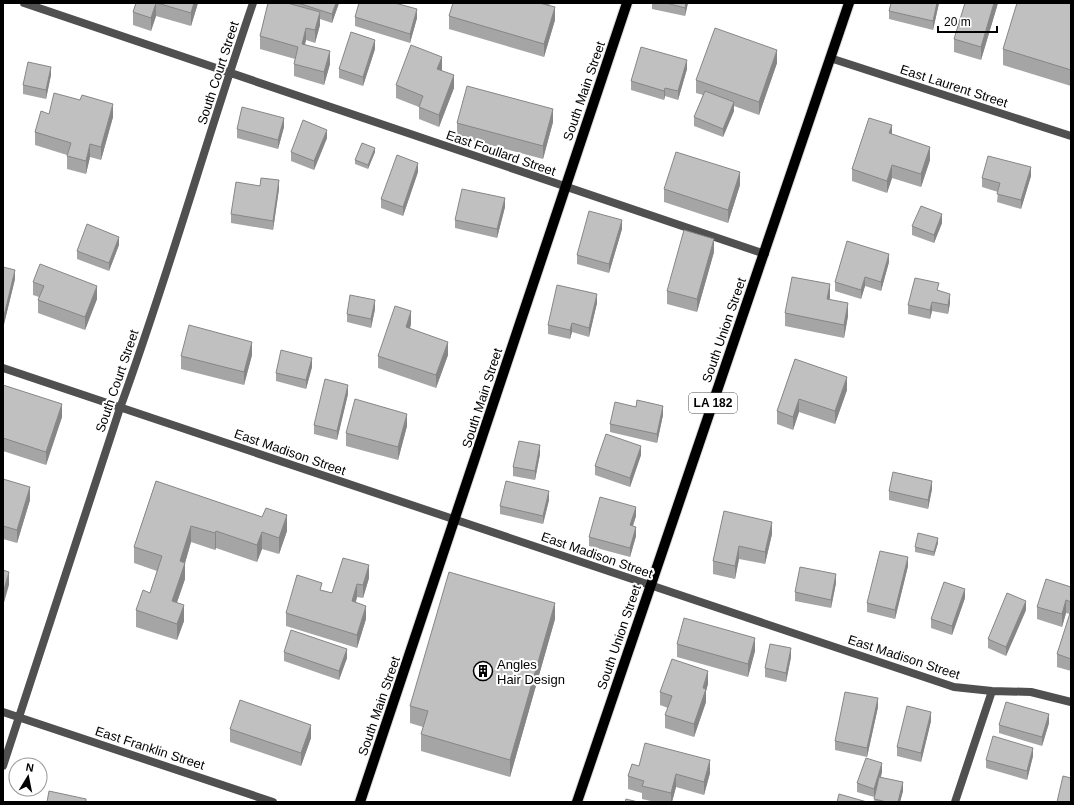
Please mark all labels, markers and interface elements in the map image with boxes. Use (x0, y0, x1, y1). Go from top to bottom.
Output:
scale bar (938, 8, 997, 34)
text: 20 m (944, 15, 971, 29)
street label: South Court Street (194, 19, 242, 127)
street label: South Main Street (560, 39, 608, 143)
street label: East Laurent Street (898, 62, 1010, 111)
street label: East Foullard Street (444, 127, 558, 179)
street label: South Union Street (699, 275, 749, 384)
street label: South Court Street (92, 327, 142, 434)
street label: South Main Street (459, 346, 505, 450)
road number: LA 182 (689, 393, 737, 413)
street label: East Madison Street (232, 426, 348, 478)
street label: East Madison Street (539, 529, 655, 581)
street label: South Union Street (594, 582, 644, 691)
street label: East Madison Street (846, 632, 962, 682)
street label: South Main Street (355, 654, 403, 758)
place label: Angles Hair Design (497, 657, 565, 687)
building icon: Angles Hair Design (472, 660, 494, 682)
street label: East Franklin Street (93, 723, 207, 773)
north arrow (8, 757, 48, 797)
text: N (25, 761, 35, 774)

